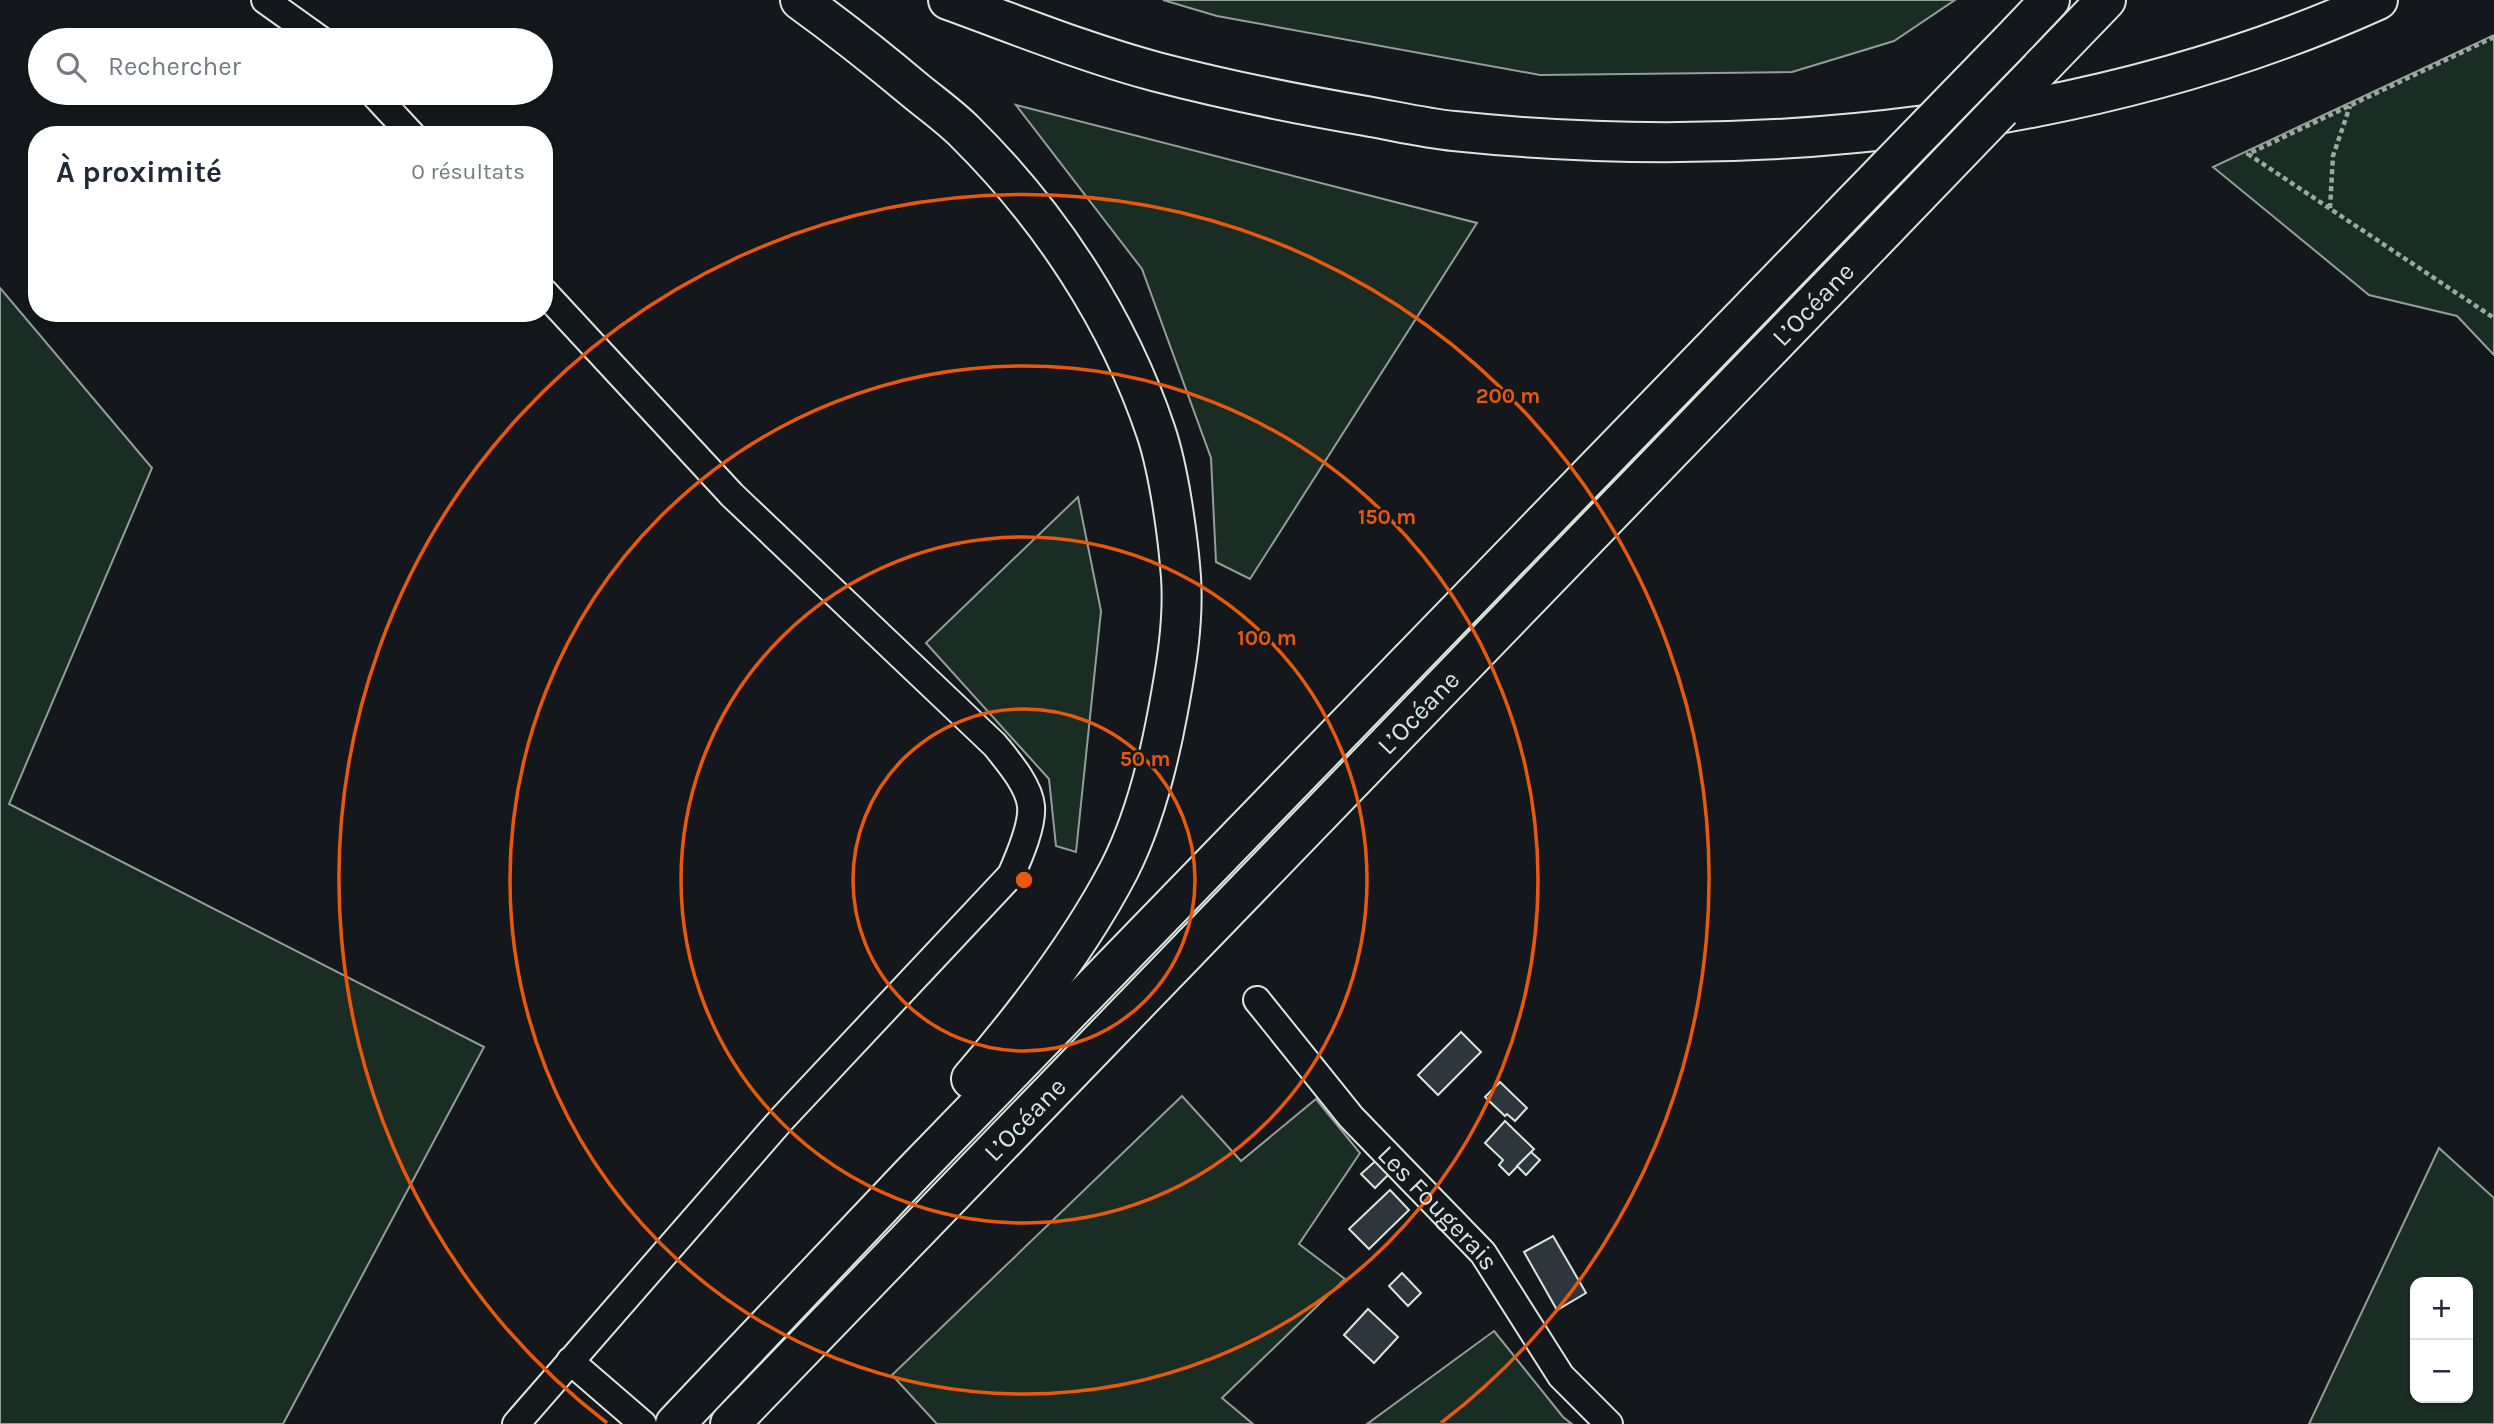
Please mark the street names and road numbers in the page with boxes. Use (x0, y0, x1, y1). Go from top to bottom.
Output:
street label: L’Océane (1766, 256, 1861, 353)
street label: L’Océane (1371, 664, 1466, 761)
street label: L’Océane (978, 1071, 1073, 1168)
street label: Les Fougerais (1371, 1139, 1505, 1276)

